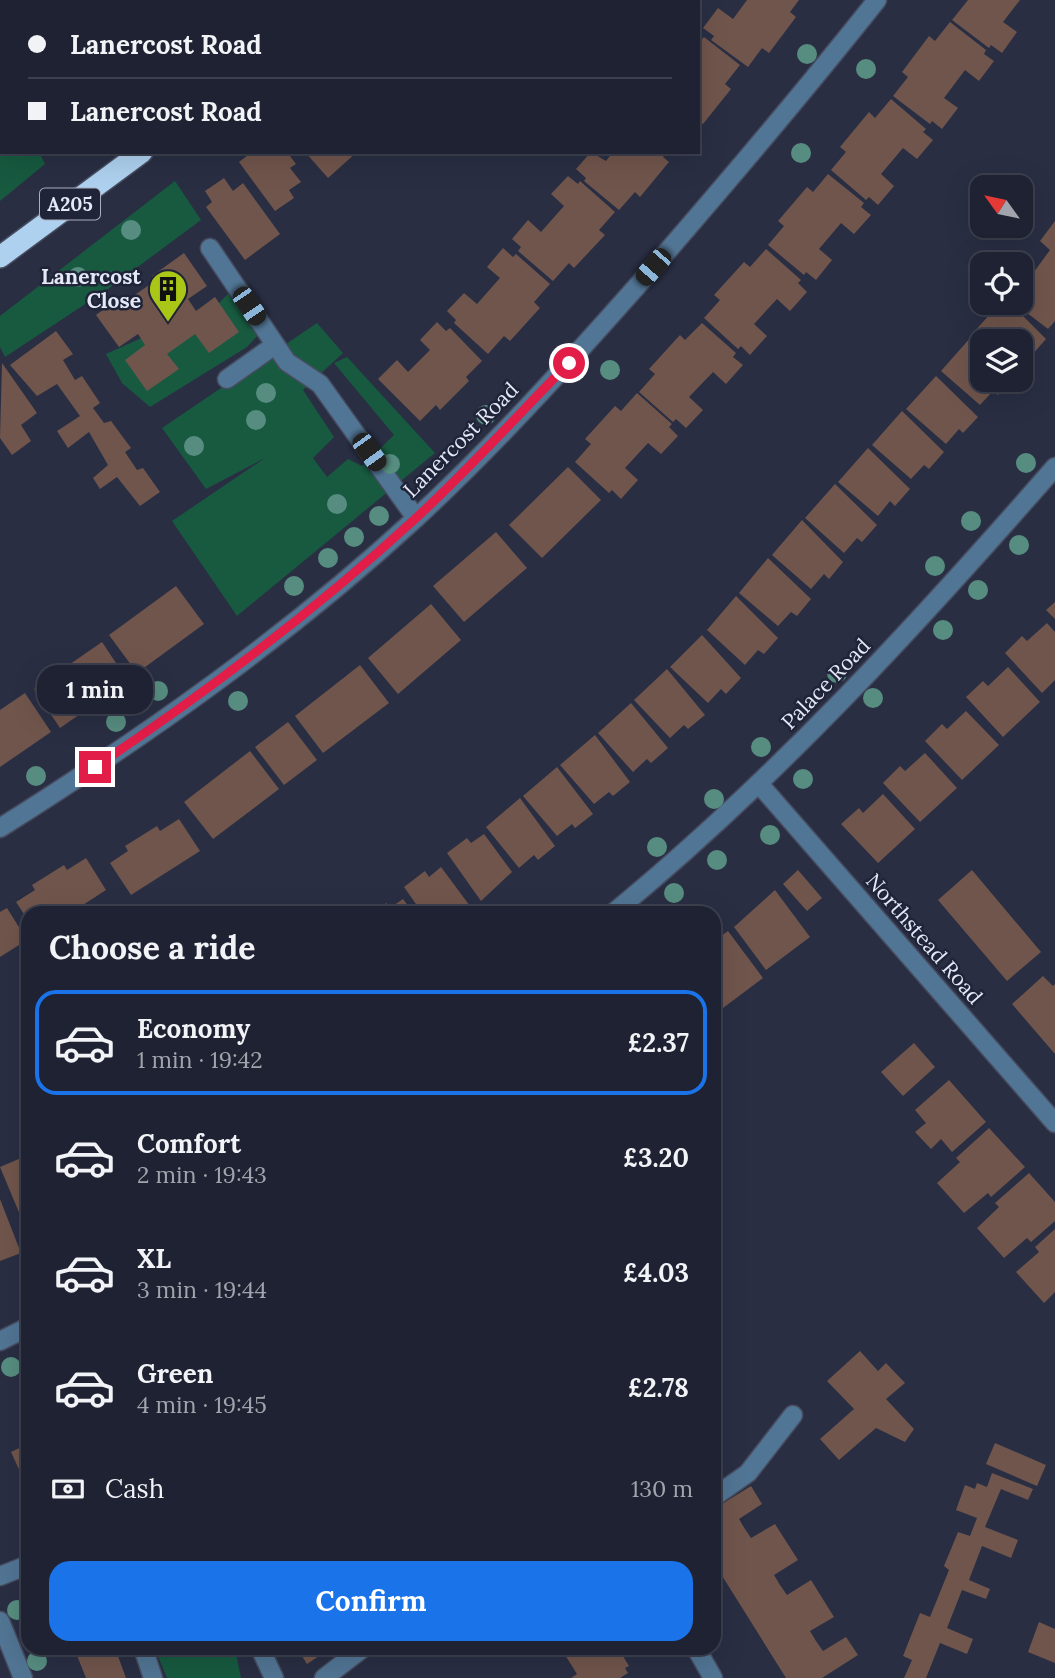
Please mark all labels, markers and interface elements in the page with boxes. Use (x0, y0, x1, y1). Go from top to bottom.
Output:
text: Lanercost Road (70, 28, 262, 61)
text: Lanercost Road (70, 95, 262, 128)
north arrow (970, 175, 1032, 238)
map controls (970, 175, 1033, 392)
road number: A205 (40, 188, 100, 220)
car (632, 244, 675, 290)
button: locate (970, 252, 1033, 315)
place label: Lanercost Close (41, 263, 141, 314)
building icon: Lanercost Close (147, 268, 189, 323)
car (229, 283, 270, 329)
button: layers (970, 329, 1033, 392)
route start (553, 347, 585, 379)
street label: Lanercost Road (397, 376, 524, 503)
car (349, 429, 390, 475)
street label: Palace Road (775, 632, 876, 735)
callout: 1 min (37, 666, 153, 714)
text: 1 min (66, 675, 124, 704)
route end (79, 751, 111, 783)
street label: Northstead Road (860, 868, 989, 1010)
text: Choose a ride (49, 927, 256, 968)
icon: car (53, 1011, 116, 1074)
text: Economy (137, 1012, 250, 1045)
text: £2.37 (627, 1026, 689, 1059)
text: 1 min · 19:42 (137, 1045, 263, 1074)
icon: car (53, 1126, 116, 1189)
text: Comfort (137, 1127, 241, 1160)
text: £3.20 (623, 1141, 689, 1174)
text: 2 min · 19:43 (137, 1160, 267, 1189)
icon: car (53, 1241, 116, 1304)
text: XL (137, 1242, 171, 1275)
text: £4.03 (623, 1256, 689, 1289)
text: 3 min · 19:44 (137, 1275, 267, 1304)
icon: car (53, 1356, 116, 1419)
text: Green (137, 1357, 213, 1390)
text: £2.78 (628, 1371, 689, 1404)
text: 4 min · 19:45 (137, 1390, 267, 1419)
icon: cash (49, 1470, 87, 1508)
text: Cash (105, 1472, 164, 1505)
text: 130 m (631, 1474, 693, 1503)
button: Confirm (49, 1561, 693, 1641)

